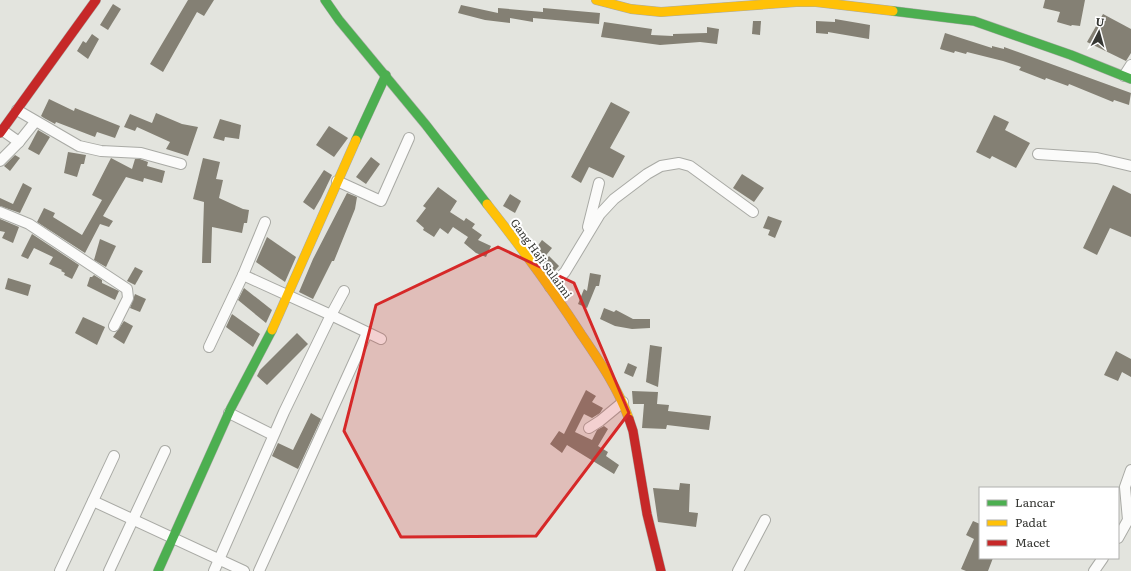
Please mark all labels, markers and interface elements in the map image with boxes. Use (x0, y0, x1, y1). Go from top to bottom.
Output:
north arrow (1079, 12, 1119, 52)
text: U (1095, 13, 1106, 30)
street label: Gang Haji Sulaimi (508, 215, 577, 301)
legend (979, 487, 1119, 559)
text: Lancar (1015, 493, 1055, 511)
text: Padat (1015, 513, 1047, 531)
text: Macet (1015, 533, 1050, 551)

